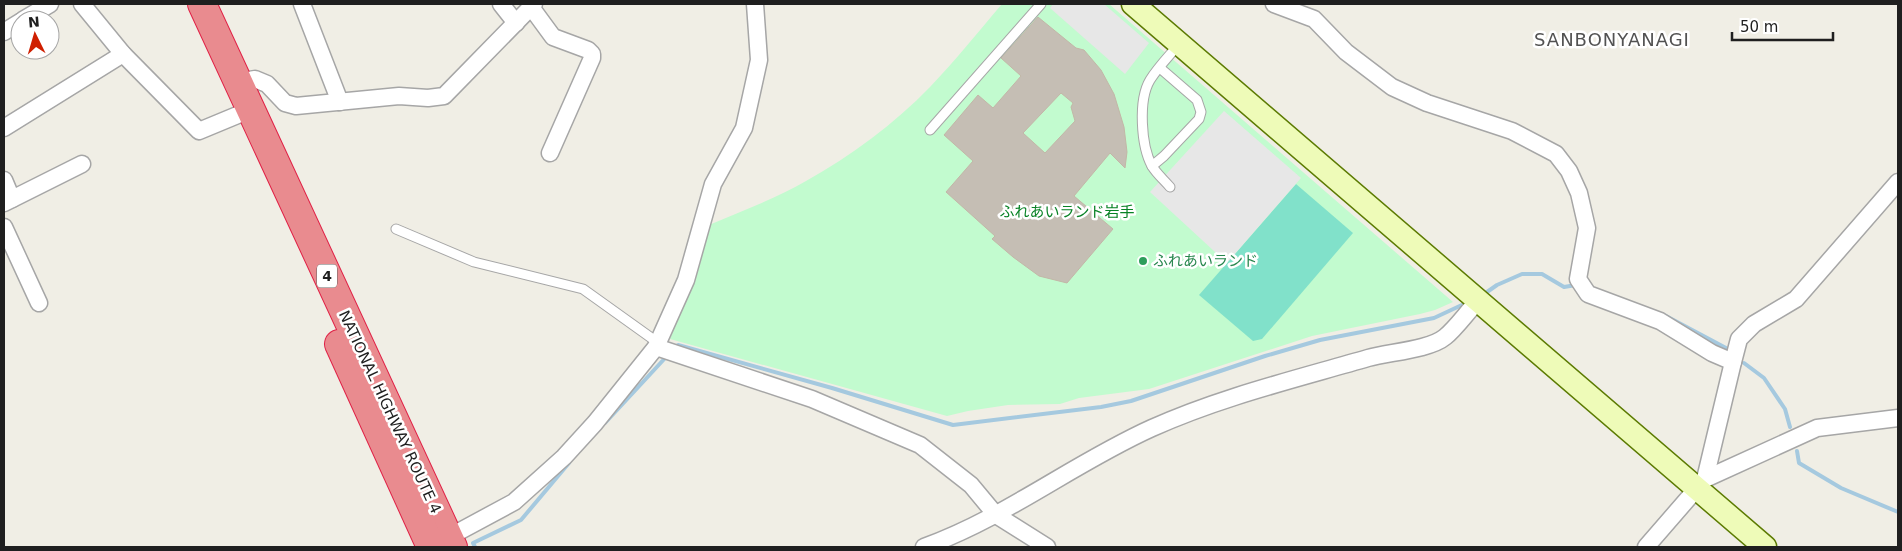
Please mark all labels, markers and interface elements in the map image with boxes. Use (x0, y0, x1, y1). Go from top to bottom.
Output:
north arrow (10, 10, 60, 60)
scale bar (1732, 10, 1833, 42)
text: N (27, 14, 40, 31)
text: 50 m (1740, 18, 1778, 36)
district label: SANBONYANAGI (1534, 29, 1690, 50)
park label: ふれあいランド岩手 (999, 203, 1135, 221)
place label: ふれあいランド (1153, 252, 1258, 270)
marker: ふれあいランド (1137, 255, 1149, 267)
road number: 4 (317, 264, 337, 288)
street label: NATIONAL HIGHWAY ROUTE 4 (335, 308, 445, 516)

